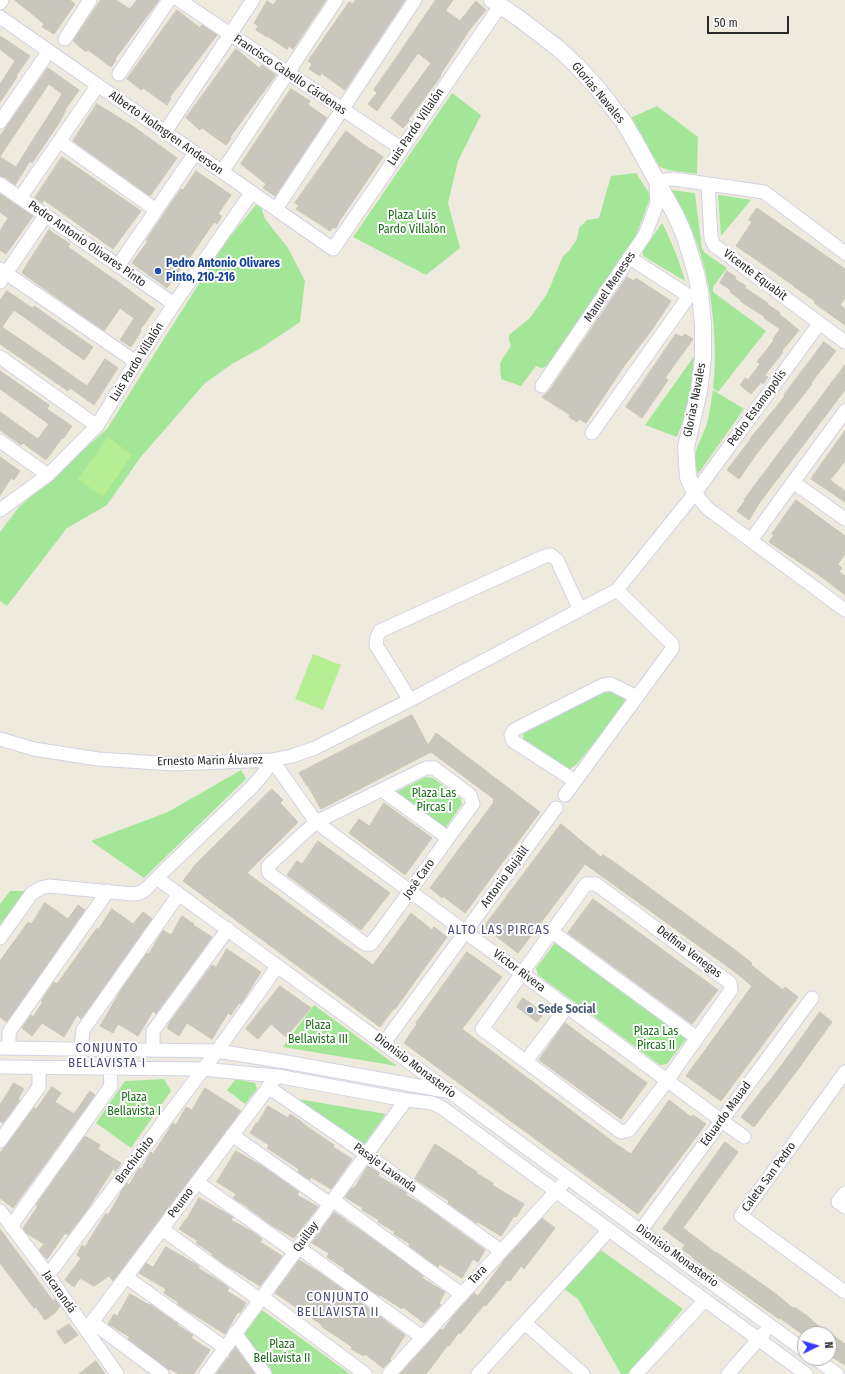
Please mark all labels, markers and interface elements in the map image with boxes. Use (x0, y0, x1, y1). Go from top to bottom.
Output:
scale bar (709, 8, 791, 34)
text: 50 m (714, 16, 738, 30)
street label: Francisco Cabello Cárdenas (231, 32, 349, 118)
street label: Glorias Navales (568, 60, 628, 126)
street label: Luis Pardo Villalón (385, 86, 447, 168)
street label: Alberto Holmgren Anderson (106, 88, 226, 178)
street label: Pedro Antonio Olivares Pinto (25, 198, 149, 290)
park label: Plaza Luis Pardo Villalón (378, 209, 446, 237)
street label: Vicente Equabit (720, 246, 790, 304)
street label: Manuel Meneses (581, 249, 639, 325)
place label: Pedro Antonio Olivares Pinto, 210-216 (166, 257, 280, 285)
marker: Pedro Antonio Olivares Pinto, 210-216 (153, 266, 163, 276)
street label: Luis Pardo Villalón (107, 320, 167, 404)
street label: Glorias Navales (681, 362, 709, 438)
street label: Pedro Estamopolis (724, 367, 790, 449)
street label: Ernesto Marín Álvarez (157, 753, 263, 769)
park label: Plaza Las Pircas I (412, 787, 456, 815)
street label: Antonio Bujalil (478, 844, 532, 910)
street label: José Caro (400, 856, 438, 902)
district label: ALTO LAS PIRCAS (448, 922, 550, 938)
street label: Delfina Venegas (654, 923, 724, 981)
street label: Victor Rivera (490, 947, 548, 995)
place label: Sede Social (538, 1003, 596, 1017)
marker: Sede Social (525, 1005, 535, 1015)
park label: Plaza Bellavista III (288, 1019, 348, 1047)
park label: Plaza Las Pircas II (634, 1025, 678, 1053)
street label: Dionisio Monasterio (371, 1031, 459, 1101)
district label: CONJUNTO BELLAVISTA I (68, 1040, 146, 1071)
street label: Eduardo Mauad (698, 1079, 754, 1149)
park label: Plaza Bellavista I (107, 1091, 161, 1119)
street label: Brachichito (113, 1134, 157, 1186)
street label: Caleta San Pedro (739, 1139, 799, 1215)
street label: Pasaje Lavanda (351, 1140, 419, 1196)
street label: Peumo (165, 1185, 197, 1221)
street label: Quillay (290, 1219, 322, 1255)
street label: Dionisio Monasterio (633, 1221, 721, 1291)
street label: Tara (466, 1263, 490, 1287)
street label: Jacarandá (39, 1268, 79, 1316)
district label: CONJUNTO BELLAVISTA II (297, 1289, 379, 1320)
north arrow (797, 1326, 837, 1366)
park label: Plaza Bellavista II (254, 1338, 310, 1366)
text: N (822, 1341, 835, 1349)

